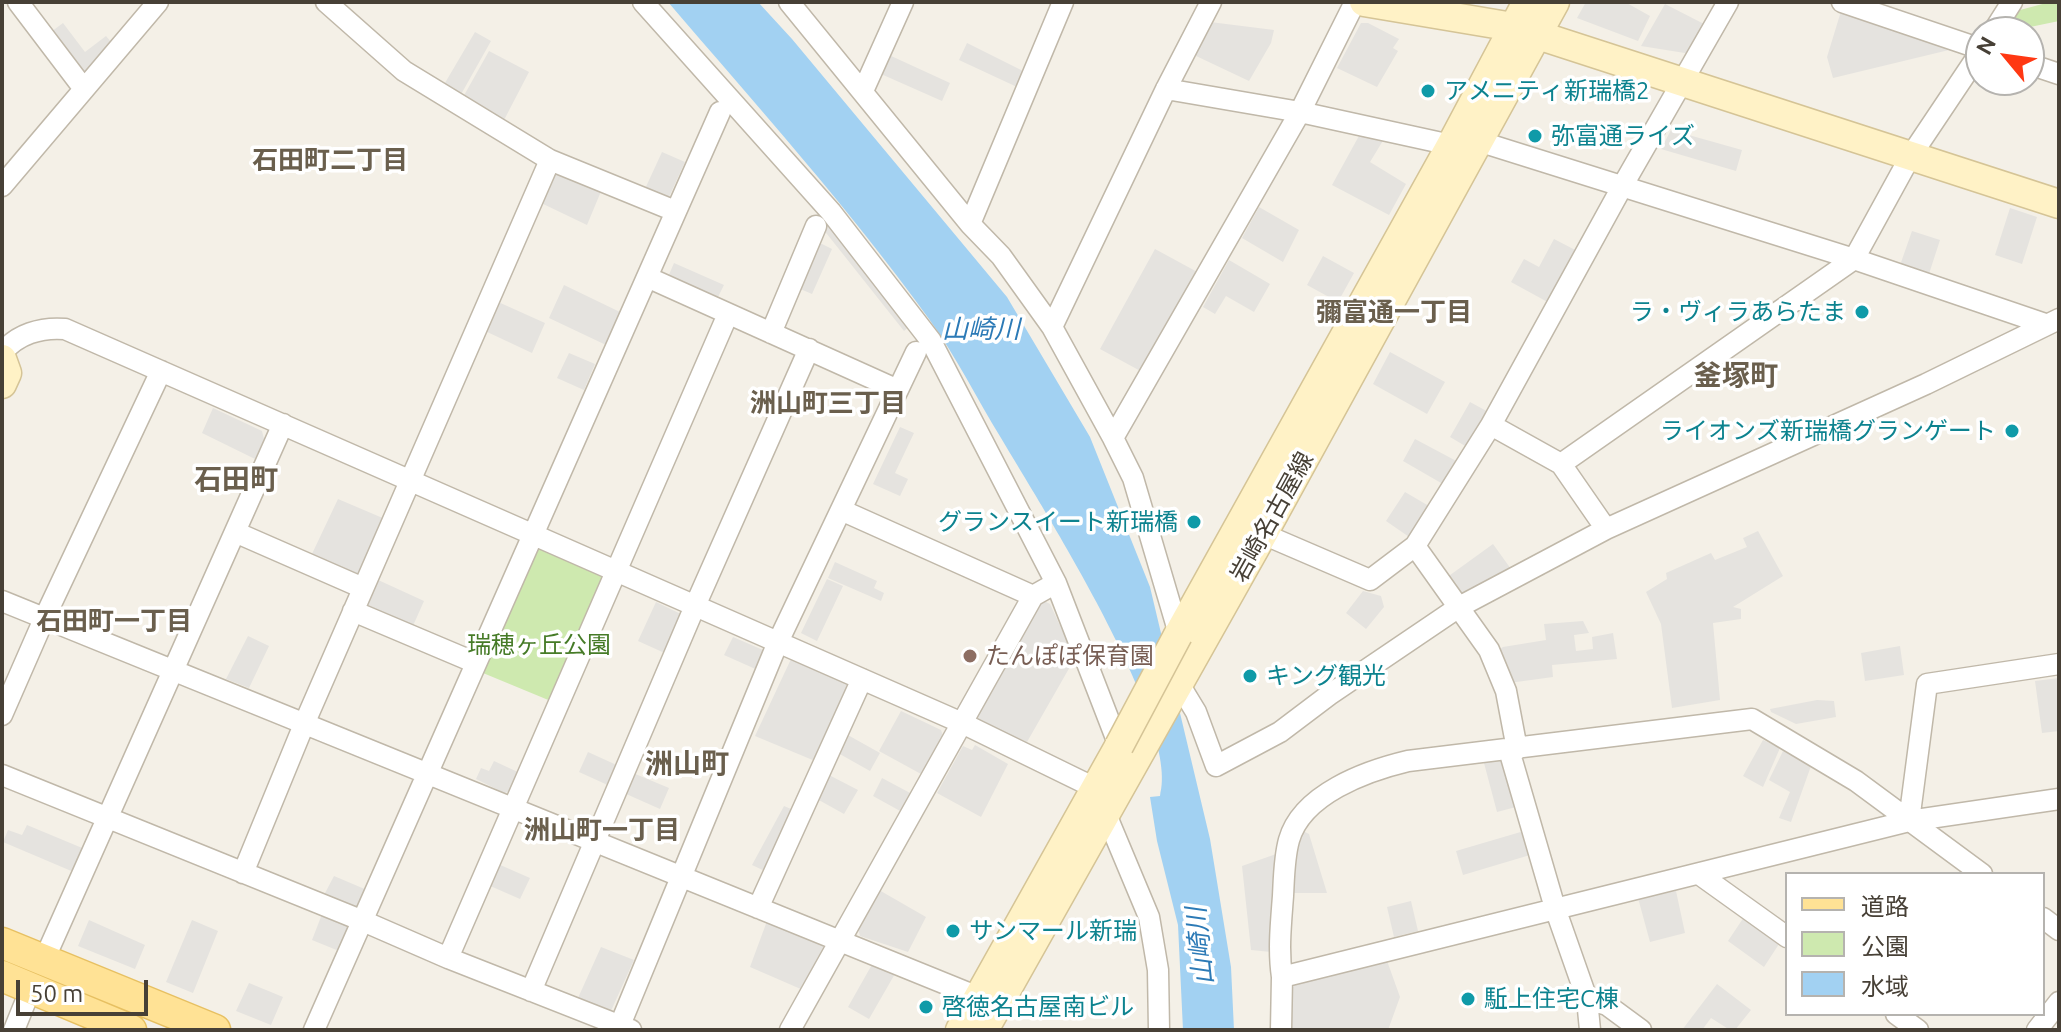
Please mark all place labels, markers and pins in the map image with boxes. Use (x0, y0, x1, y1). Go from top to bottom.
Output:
place label: アメニティ新瑞橋2 (1444, 77, 1650, 105)
marker: アメニティ新瑞橋2 (1419, 82, 1437, 100)
place label: 弥富通ライズ (1551, 122, 1695, 150)
marker: 弥富通ライズ (1526, 127, 1544, 145)
place label: ラ・ヴィラあらたま (1630, 298, 1846, 326)
marker: ラ・ヴィラあらたま (1853, 303, 1871, 321)
place label: ライオンズ新瑞橋グランゲート (1660, 417, 1996, 445)
marker: ライオンズ新瑞橋グランゲート (2003, 422, 2021, 440)
place label: グランスイート新瑞橋 (938, 508, 1178, 536)
marker: グランスイート新瑞橋 (1185, 513, 1203, 531)
place label: たんぽぽ保育園 (986, 642, 1154, 670)
marker: たんぽぽ保育園 (961, 647, 979, 665)
place label: キング観光 (1266, 662, 1386, 690)
marker: キング観光 (1241, 667, 1259, 685)
place label: サンマール新瑞 (969, 917, 1137, 945)
marker: サンマール新瑞 (944, 922, 962, 940)
place label: 駈上住宅C棟 (1484, 985, 1619, 1013)
marker: 駈上住宅C棟 (1459, 990, 1477, 1008)
place label: 啓徳名古屋南ビル (942, 993, 1134, 1021)
marker: 啓徳名古屋南ビル (917, 998, 935, 1016)

